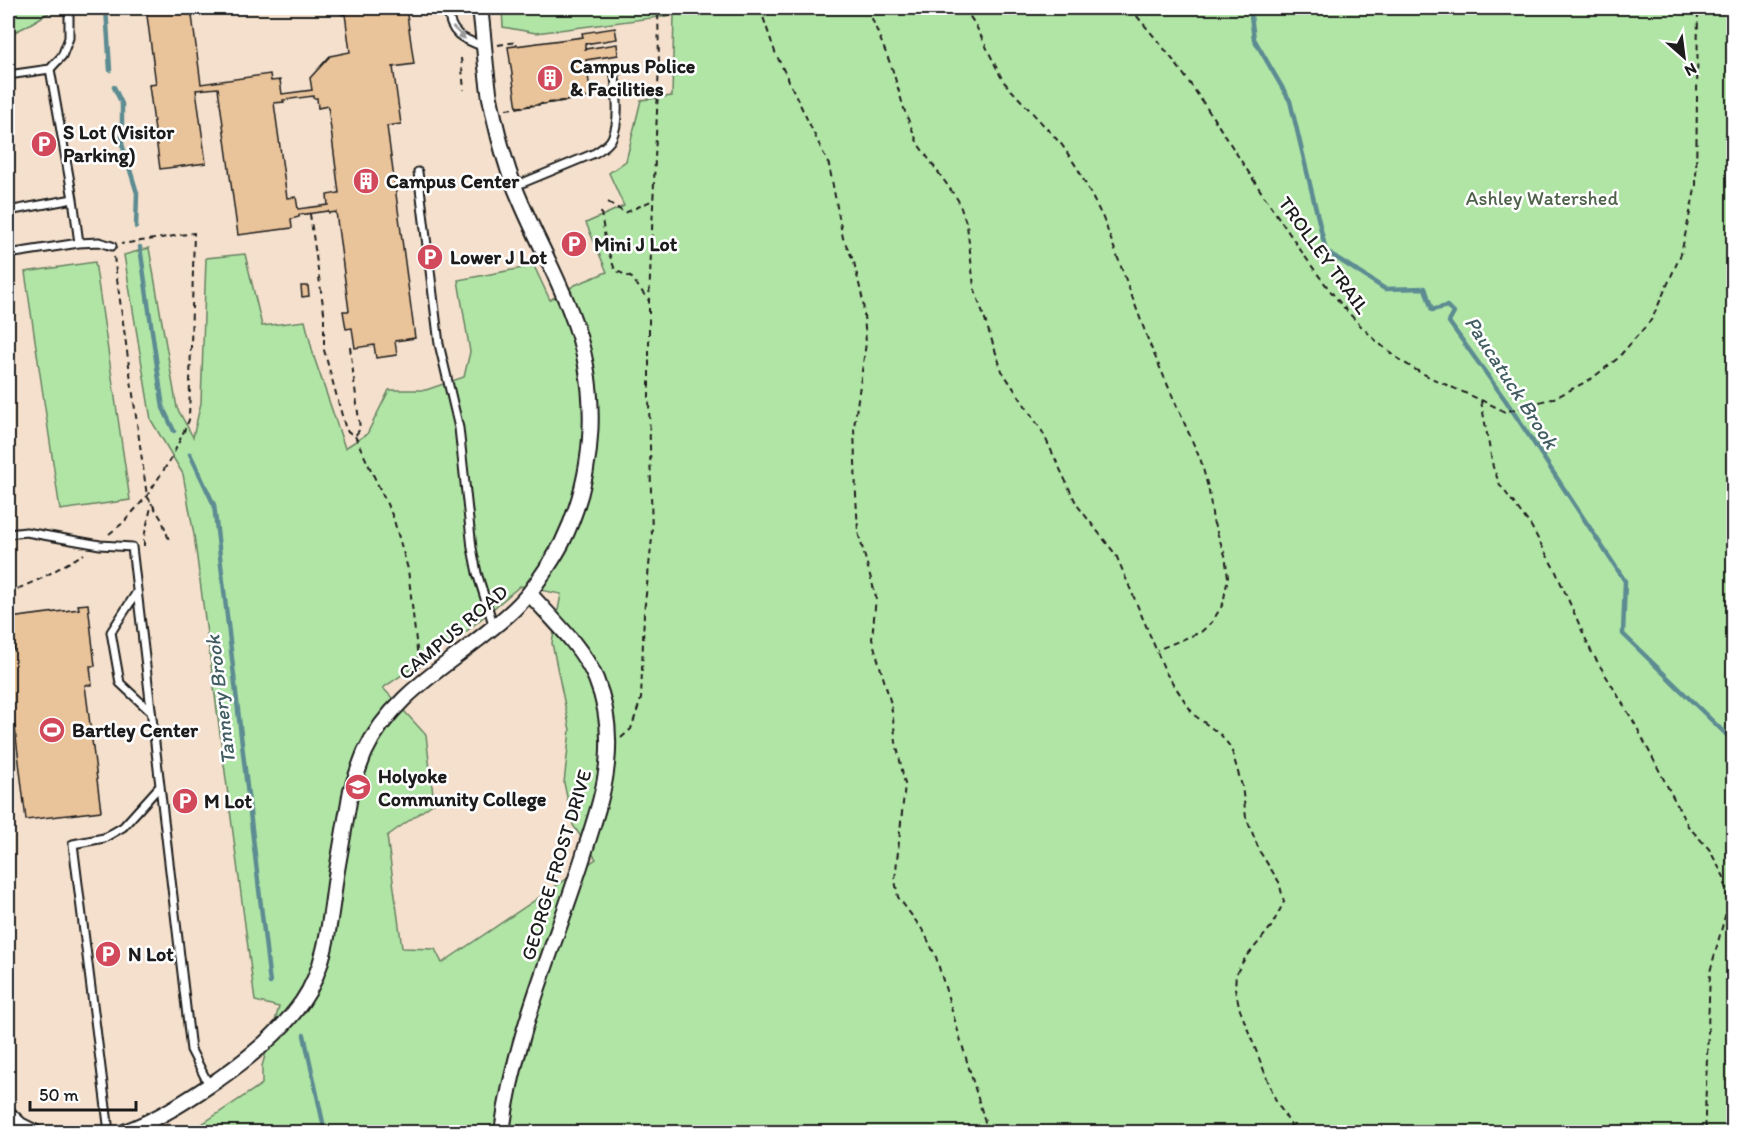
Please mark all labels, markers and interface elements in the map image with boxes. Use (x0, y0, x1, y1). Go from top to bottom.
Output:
one-way arrow (452, 26, 466, 41)
north arrow (1654, 27, 1714, 87)
place label: Campus Police & Facilities (570, 54, 696, 101)
text: N (1682, 59, 1700, 81)
building icon: Campus Police & Facilities (535, 63, 565, 93)
place label: S Lot (Visitor Parking) (63, 120, 175, 168)
parking icon: S Lot (Visitor Parking) (29, 129, 59, 159)
building icon: Campus Center (351, 166, 381, 196)
place label: Campus Center (386, 169, 520, 194)
park label: Ashley Watershed (1466, 186, 1618, 210)
street label: TROLLEY TRAIL (1273, 192, 1375, 318)
parking icon: Mini J Lot (559, 229, 589, 259)
place label: Mini J Lot (594, 232, 678, 256)
parking icon: Lower J Lot (415, 242, 445, 272)
place label: Lower J Lot (450, 245, 547, 269)
water label: Paucatuck Brook (1460, 311, 1565, 454)
street label: CAMPUS ROAD (393, 579, 513, 685)
water label: Tannery Brook (200, 633, 240, 766)
sports icon: Bartley Center (37, 715, 67, 745)
place label: Bartley Center (72, 718, 199, 743)
place label: Holyoke Community College (378, 764, 547, 812)
street label: GEORGE FROST DRIVE (516, 767, 596, 963)
school or university icon: Holyoke Community College (343, 772, 373, 802)
parking icon: M Lot (170, 786, 200, 816)
place label: M Lot (204, 789, 252, 813)
parking icon: N Lot (93, 939, 123, 969)
place label: N Lot (128, 942, 174, 966)
scale bar (30, 1074, 136, 1112)
text: 50 m (39, 1084, 79, 1106)

